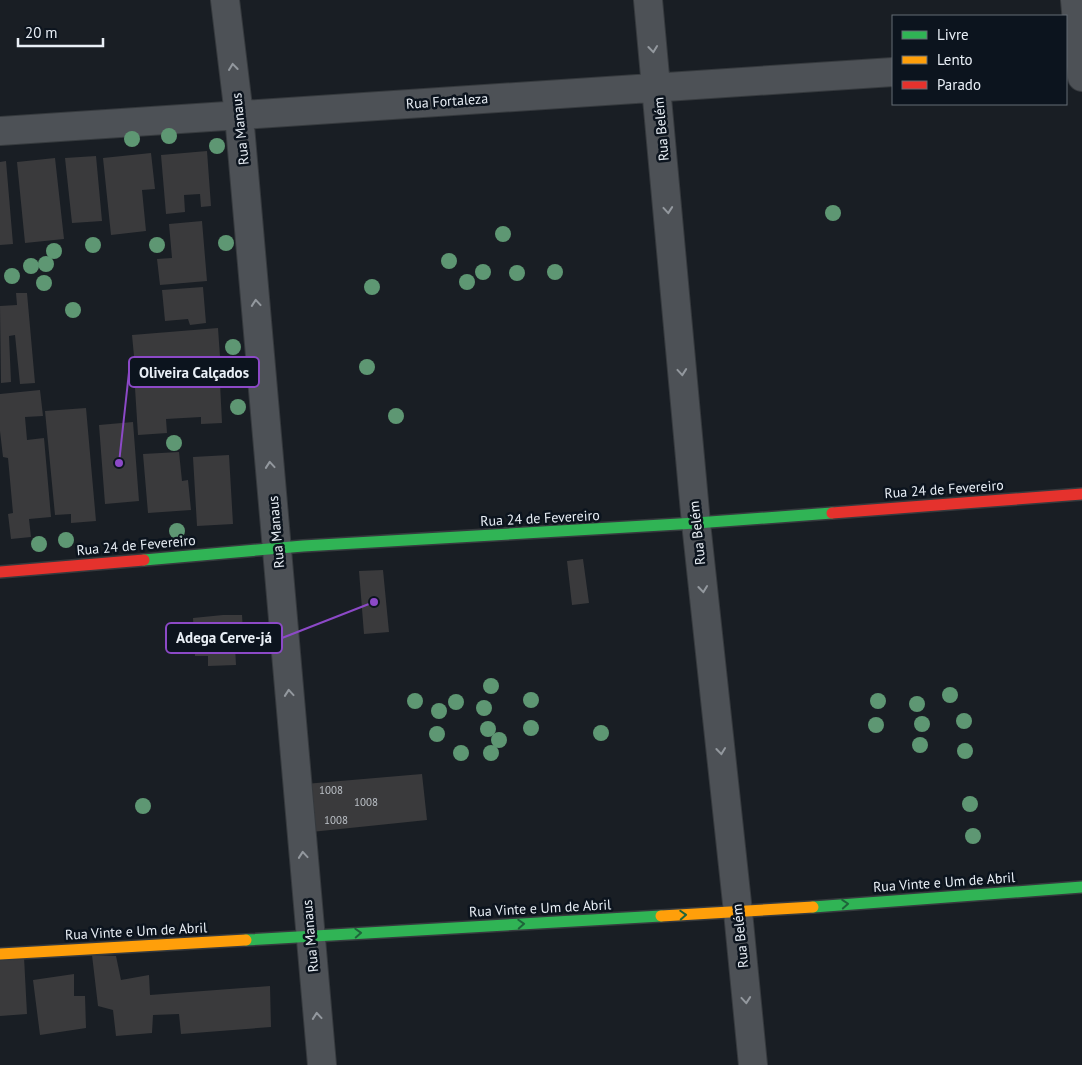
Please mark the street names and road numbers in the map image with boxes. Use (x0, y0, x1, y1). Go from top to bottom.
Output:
street label: Rua Fortaleza (405, 89, 489, 113)
street label: Rua Manaus (227, 92, 253, 166)
street label: Rua Belém (649, 96, 673, 162)
street label: Rua 24 de Fevereiro (884, 476, 1004, 502)
street label: Rua Manaus (264, 495, 288, 569)
street label: Rua Belém (685, 500, 709, 566)
street label: Rua 24 de Fevereiro (480, 506, 600, 530)
street label: Rua 24 de Fevereiro (76, 531, 196, 559)
street label: Rua Vinte e Um de Abril (872, 868, 1016, 896)
street label: Rua Vinte e Um de Abril (469, 895, 611, 921)
street label: Rua Manaus (298, 899, 322, 973)
street label: Rua Belém (728, 903, 752, 969)
street label: Rua Vinte e Um de Abril (65, 918, 207, 944)

